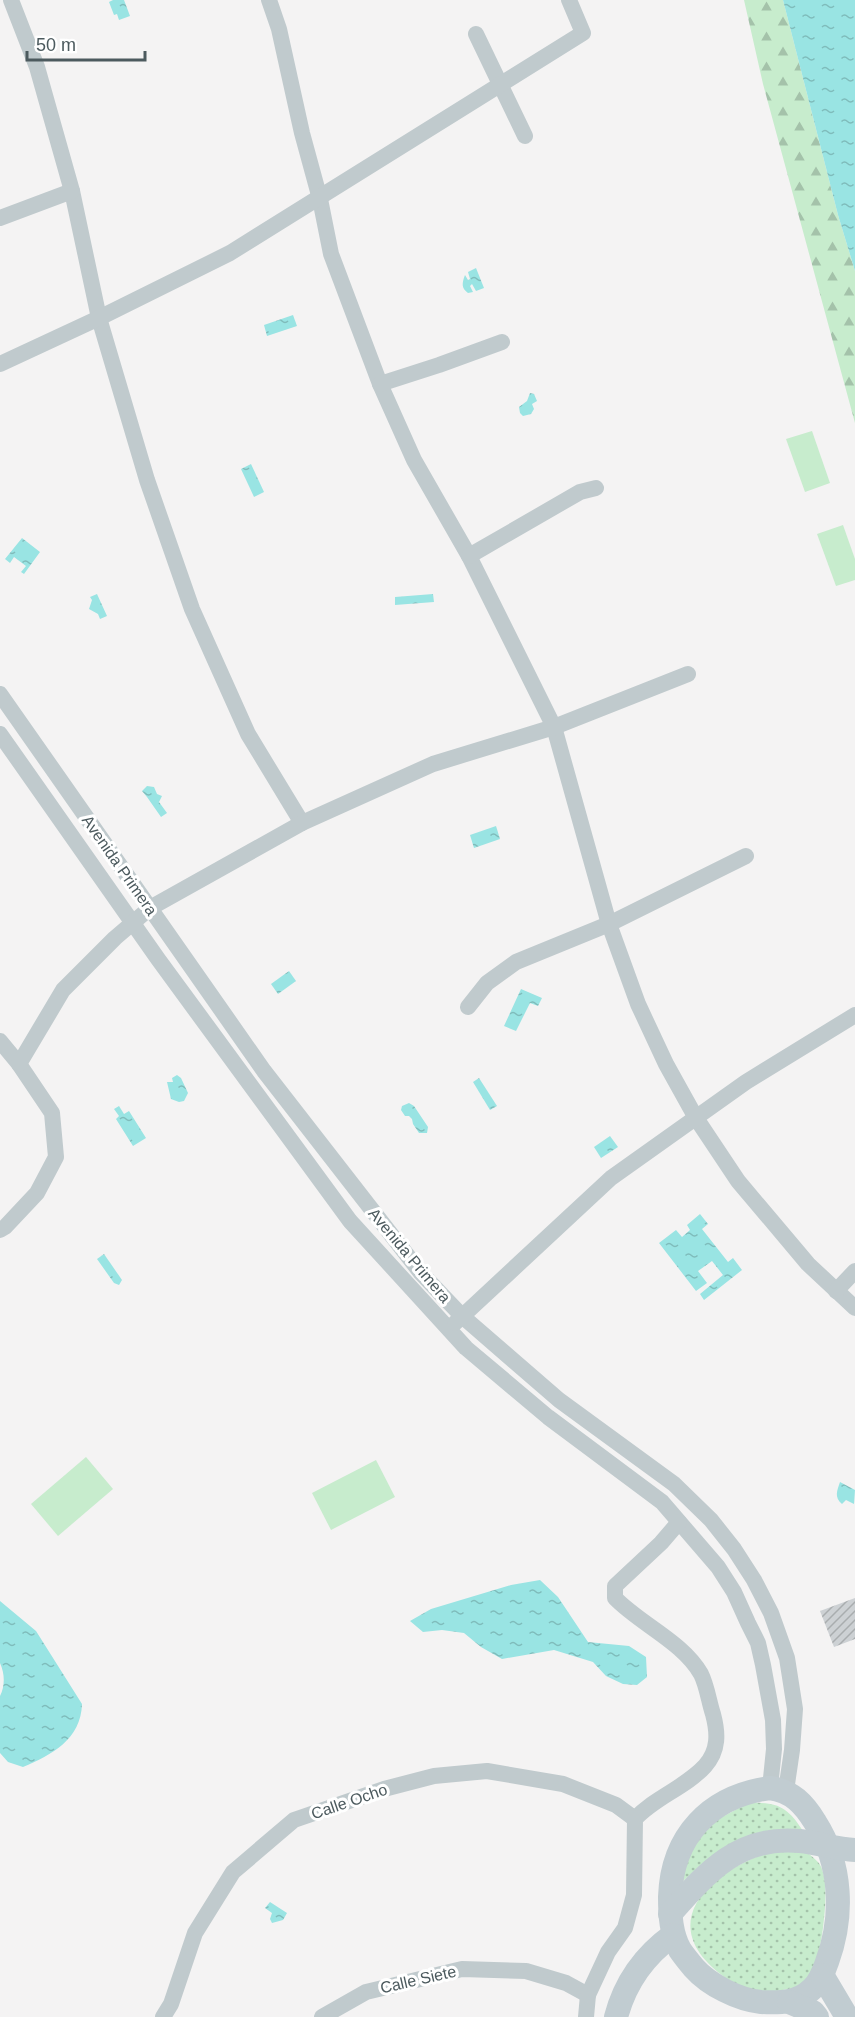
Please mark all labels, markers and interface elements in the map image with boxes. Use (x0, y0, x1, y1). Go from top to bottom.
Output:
scale bar (27, 24, 146, 62)
text: 50 m (36, 35, 76, 55)
street label: Avenida Primera (79, 812, 160, 919)
street label: Avenida Primera (365, 1205, 454, 1306)
street label: Calle Ocho (309, 1781, 389, 1822)
street label: Calle Siete (379, 1962, 458, 1996)

